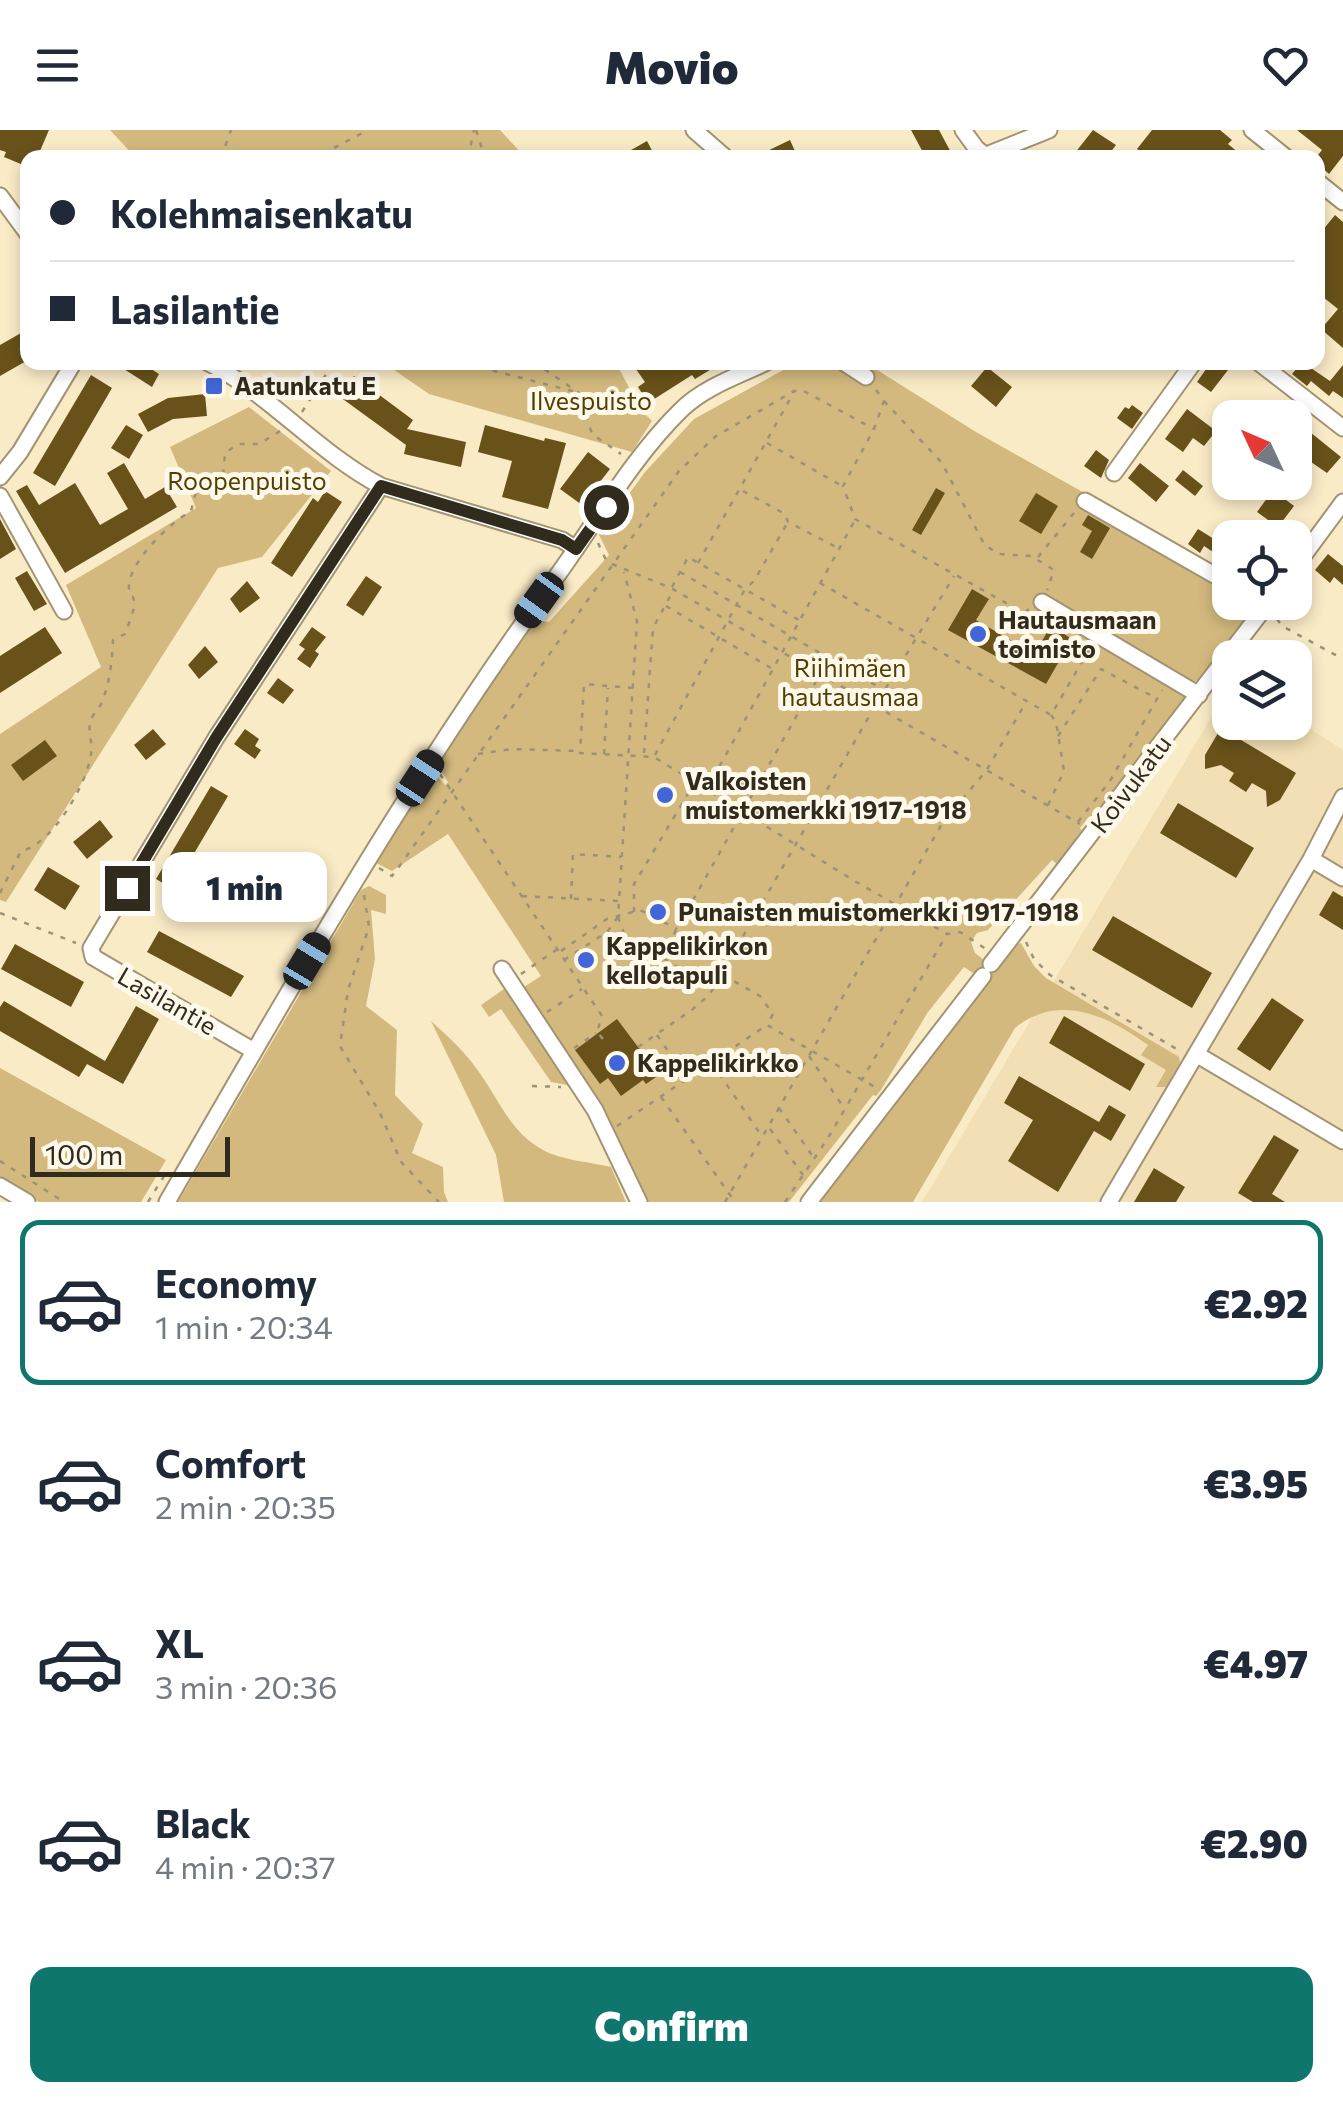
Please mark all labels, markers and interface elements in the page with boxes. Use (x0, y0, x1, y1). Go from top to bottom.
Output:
icon: menu (30, 38, 85, 93)
text: Movio (604, 38, 739, 93)
icon: heart (1258, 38, 1313, 93)
text: Kolehmaisenkatu (110, 189, 413, 236)
text: Lasilantie (110, 285, 279, 332)
place label: Aatunkatu E (234, 370, 376, 400)
marker: Aatunkatu E (203, 375, 225, 397)
park label: Ilvespuisto (530, 385, 652, 415)
north arrow (1212, 400, 1312, 500)
map controls (1212, 400, 1312, 740)
park label: Roopenpuisto (167, 465, 327, 495)
route start (584, 485, 629, 530)
button: locate (1212, 520, 1312, 620)
car (509, 567, 569, 633)
place label: Hautausmaan toimisto (998, 604, 1156, 663)
marker: Hautausmaan toimisto (967, 623, 989, 645)
button: layers (1212, 640, 1312, 740)
park label: Riihimäen hautausmaa (781, 652, 919, 711)
street label: Koivukatu (1084, 728, 1177, 838)
car (391, 745, 449, 811)
place label: Valkoisten muistomerkki 1917-1918 (685, 765, 967, 824)
marker: Valkoisten muistomerkki 1917-1918 (654, 784, 676, 806)
callout: 1 min (162, 853, 327, 923)
route end (105, 866, 150, 911)
text: 1 min (206, 867, 283, 907)
place label: Punaisten muistomerkki 1917-1918 (678, 896, 1079, 926)
marker: Punaisten muistomerkki 1917-1918 (647, 901, 669, 923)
car (279, 928, 335, 994)
place label: Kappelikirkon kellotapuli (606, 930, 768, 989)
marker: Kappelikirkon kellotapuli (575, 949, 597, 971)
street label: Lasilantie (113, 960, 222, 1040)
place label: Kappelikirkko (637, 1047, 799, 1077)
marker: Kappelikirkko (606, 1052, 628, 1074)
scale bar (30, 1132, 230, 1176)
text: 100 m (45, 1137, 123, 1171)
icon: car (35, 1258, 125, 1348)
text: Economy (155, 1259, 317, 1306)
text: €2.92 (1204, 1279, 1308, 1326)
text: 1 min · 20:34 (155, 1306, 333, 1346)
icon: car (35, 1438, 125, 1528)
text: Comfort (155, 1439, 306, 1486)
text: €3.95 (1203, 1459, 1308, 1506)
text: 2 min · 20:35 (155, 1486, 336, 1526)
icon: car (35, 1618, 125, 1708)
text: XL (155, 1619, 204, 1666)
text: €4.97 (1203, 1639, 1308, 1686)
text: 3 min · 20:36 (155, 1666, 337, 1706)
icon: car (35, 1798, 125, 1888)
text: Black (155, 1799, 251, 1846)
text: €2.90 (1200, 1819, 1308, 1866)
text: 4 min · 20:37 (155, 1846, 336, 1886)
button: Confirm (30, 1967, 1313, 2082)

